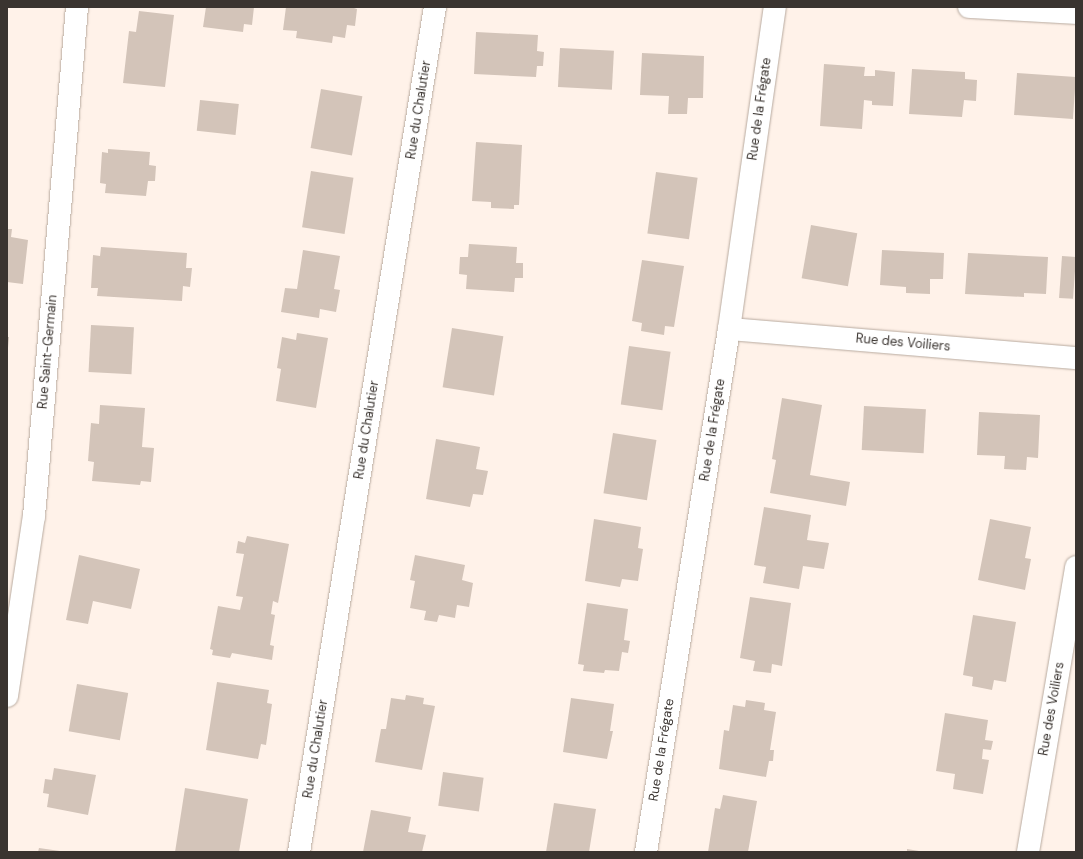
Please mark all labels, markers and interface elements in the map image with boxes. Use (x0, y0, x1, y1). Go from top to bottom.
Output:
street label: Rue de la Frégate (745, 57, 775, 161)
street label: Rue du Chalutier (403, 60, 435, 160)
street label: Rue Saint-Germain (35, 294, 61, 410)
street label: Rue des Voiliers (855, 331, 951, 355)
street label: Rue de la Frégate (697, 378, 729, 482)
street label: Rue du Chalutier (351, 380, 383, 480)
street label: Rue des Voiliers (1036, 661, 1068, 757)
street label: Rue de la Frégate (646, 698, 678, 802)
street label: Rue du Chalutier (300, 699, 332, 799)

